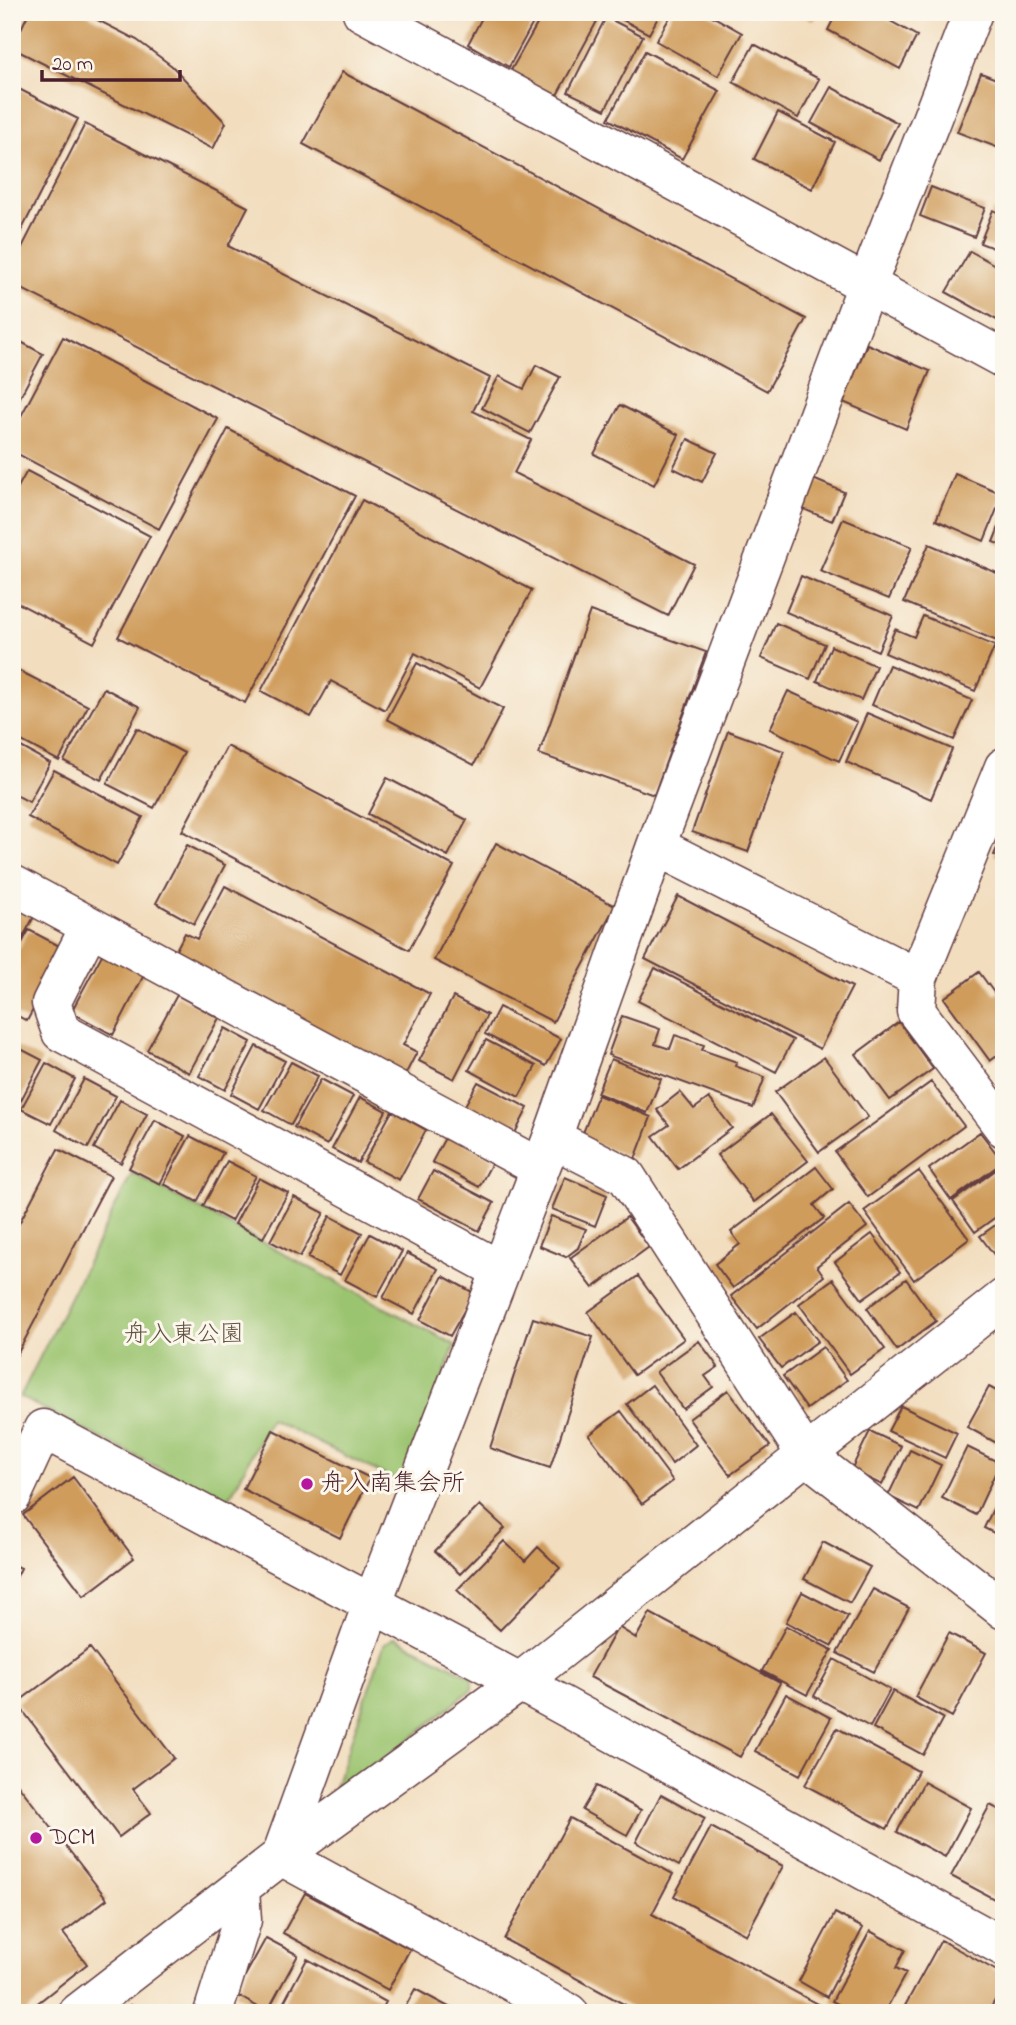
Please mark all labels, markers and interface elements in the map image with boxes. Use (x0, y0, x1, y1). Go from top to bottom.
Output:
scale bar (42, 38, 180, 82)
text: 20 m (52, 50, 93, 80)
park label: 舟入東公園 (124, 1318, 244, 1353)
place label: 舟入南集会所 (321, 1467, 465, 1502)
marker: 舟入南集会所 (299, 1476, 315, 1492)
place label: DCM (49, 1821, 95, 1856)
marker: DCM (28, 1830, 44, 1846)

